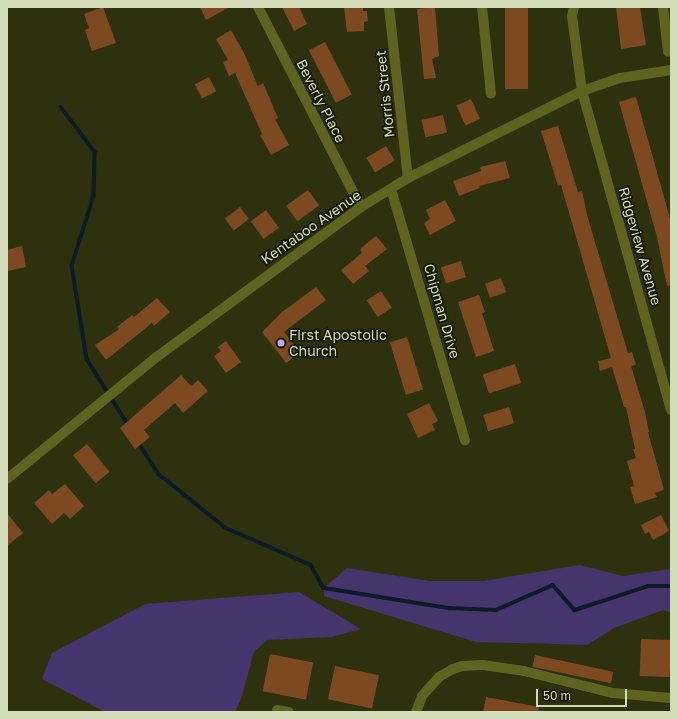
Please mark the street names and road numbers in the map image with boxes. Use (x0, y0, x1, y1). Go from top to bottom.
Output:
street label: Morris Street (372, 50, 398, 138)
street label: Beverly Place (293, 57, 349, 145)
street label: Ridgeview Avenue (615, 185, 665, 307)
street label: Kentaboo Avenue (258, 186, 364, 268)
street label: Chipman Drive (420, 262, 464, 360)

